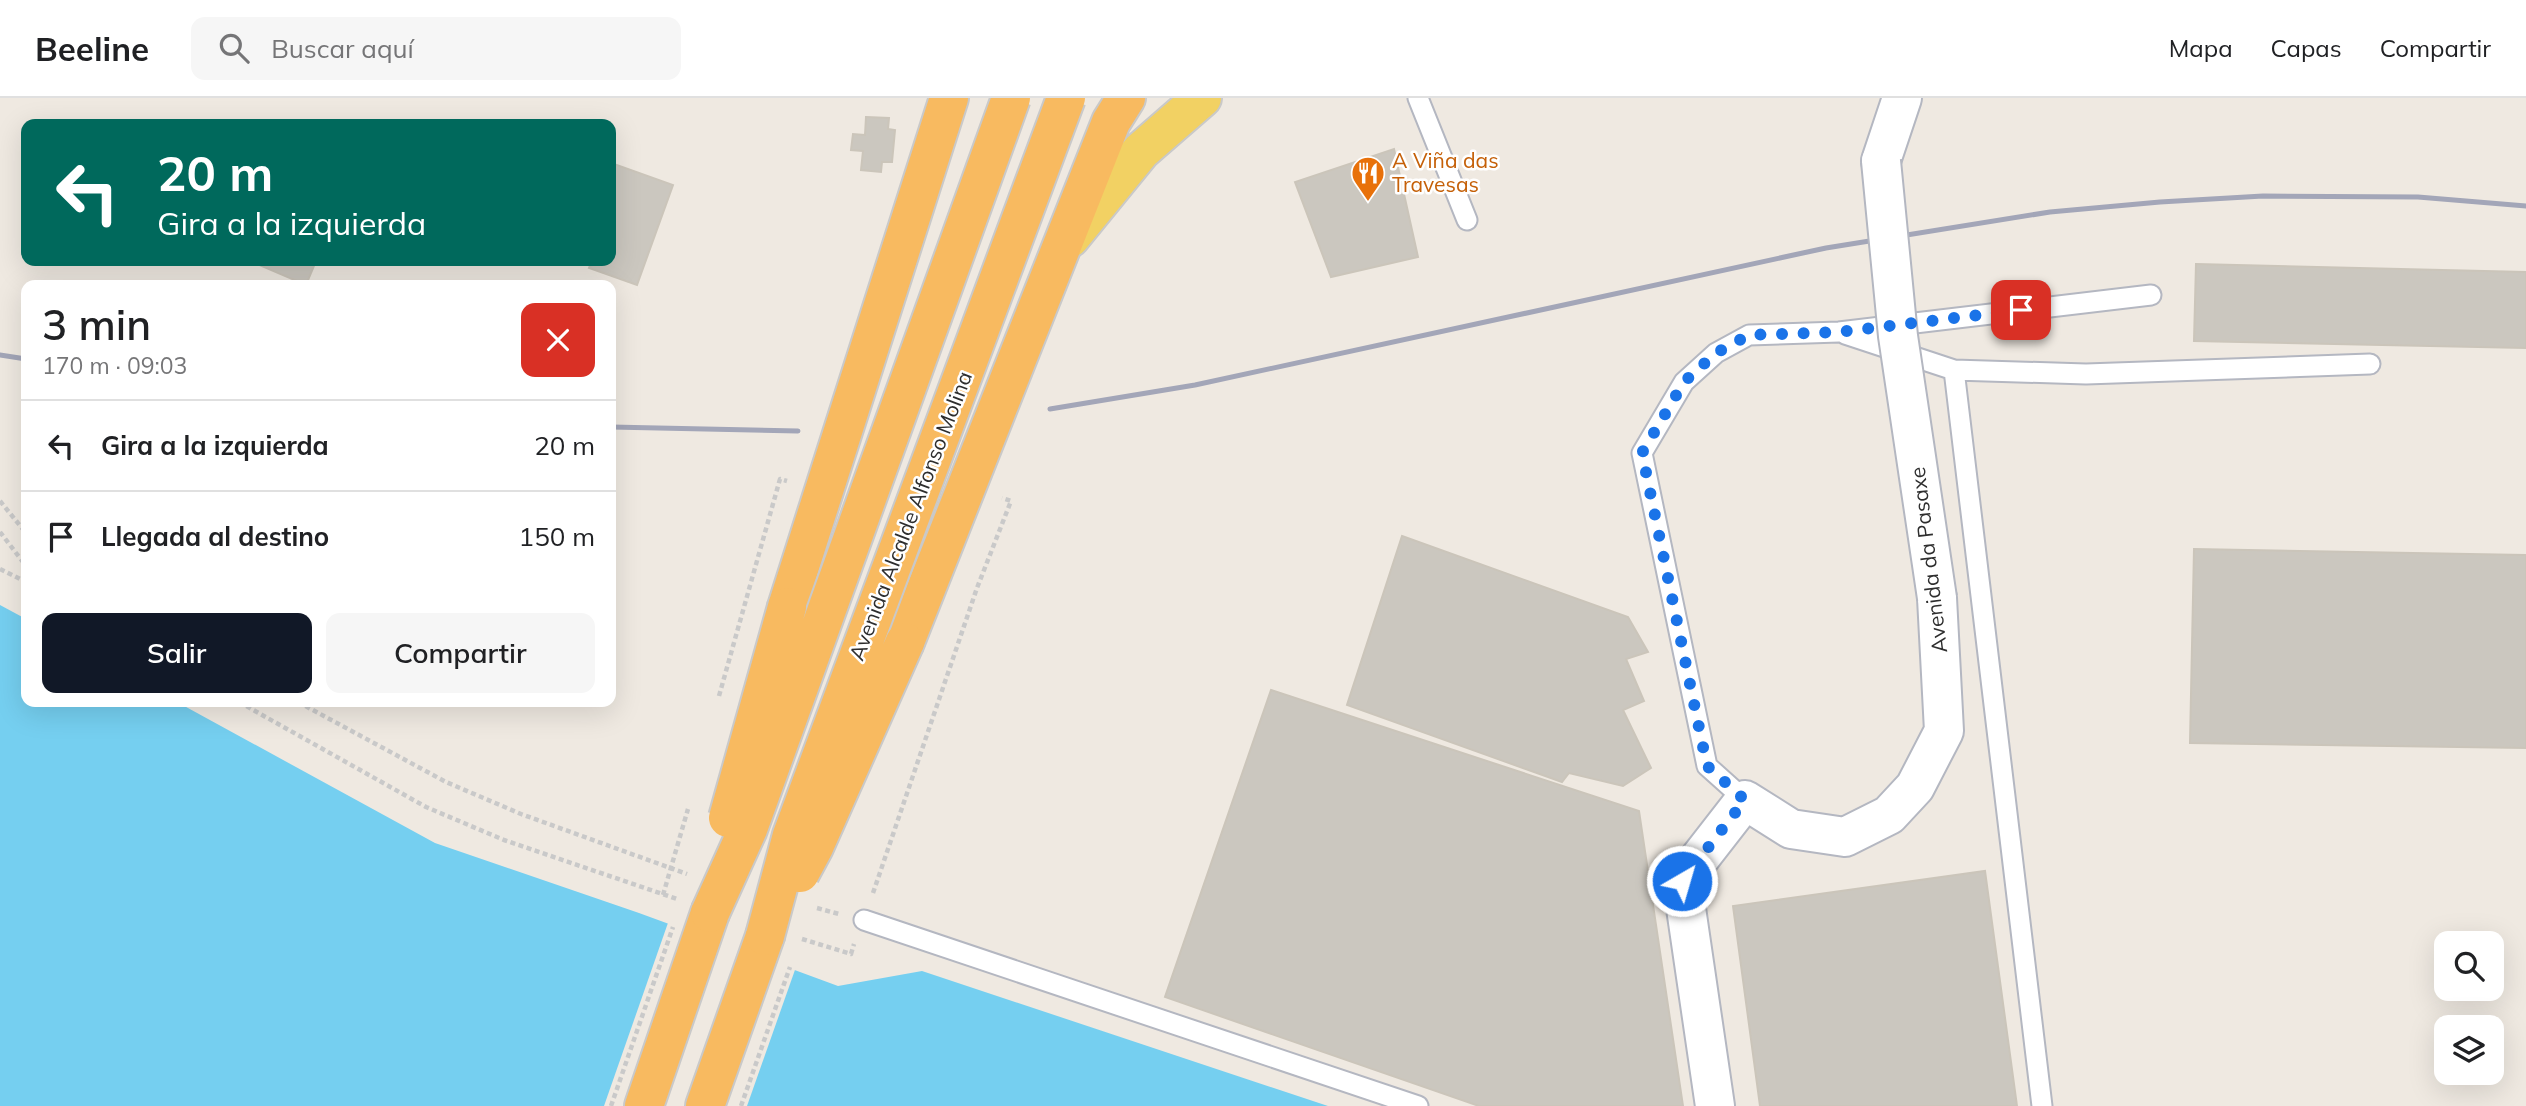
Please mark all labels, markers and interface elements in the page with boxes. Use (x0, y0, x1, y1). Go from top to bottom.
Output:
search box (191, 17, 681, 80)
text: Beeline (35, 28, 149, 69)
icon: search (215, 29, 253, 67)
text: Buscar aquí (271, 32, 414, 65)
text: Mapa (2169, 33, 2233, 63)
text: Capas (2271, 33, 2342, 63)
text: Compartir (2380, 33, 2491, 63)
text: 20 m (157, 142, 273, 203)
icon: left (42, 147, 133, 238)
place label: A Viña das Travesas (1392, 147, 1499, 197)
restaurant icon: A Viña das Travesas (1349, 154, 1387, 203)
text: Gira a la izquierda (157, 203, 426, 243)
pin (1991, 280, 2051, 340)
icon: arrive (2002, 291, 2040, 329)
text: 3 min (42, 298, 151, 351)
button: close (521, 303, 595, 377)
text: 170 m · 09:03 (42, 351, 187, 380)
street label: Avenida Alcalde Alfonso Molina (843, 367, 977, 664)
icon: left (42, 427, 80, 465)
text: Gira a la izquierda (101, 429, 329, 462)
text: 20 m (534, 429, 595, 462)
street label: Avenida da Pasaxe (1904, 466, 1952, 655)
icon: arrive (42, 518, 80, 556)
text: Llegada al destino (101, 520, 329, 553)
text: 150 m (519, 520, 595, 553)
button: Salir (42, 613, 312, 693)
button: Compartir (326, 613, 595, 693)
position arrow (1645, 844, 1719, 918)
map controls (2434, 931, 2504, 1085)
button: search (2434, 931, 2504, 1001)
button: layers (2434, 1015, 2504, 1085)

